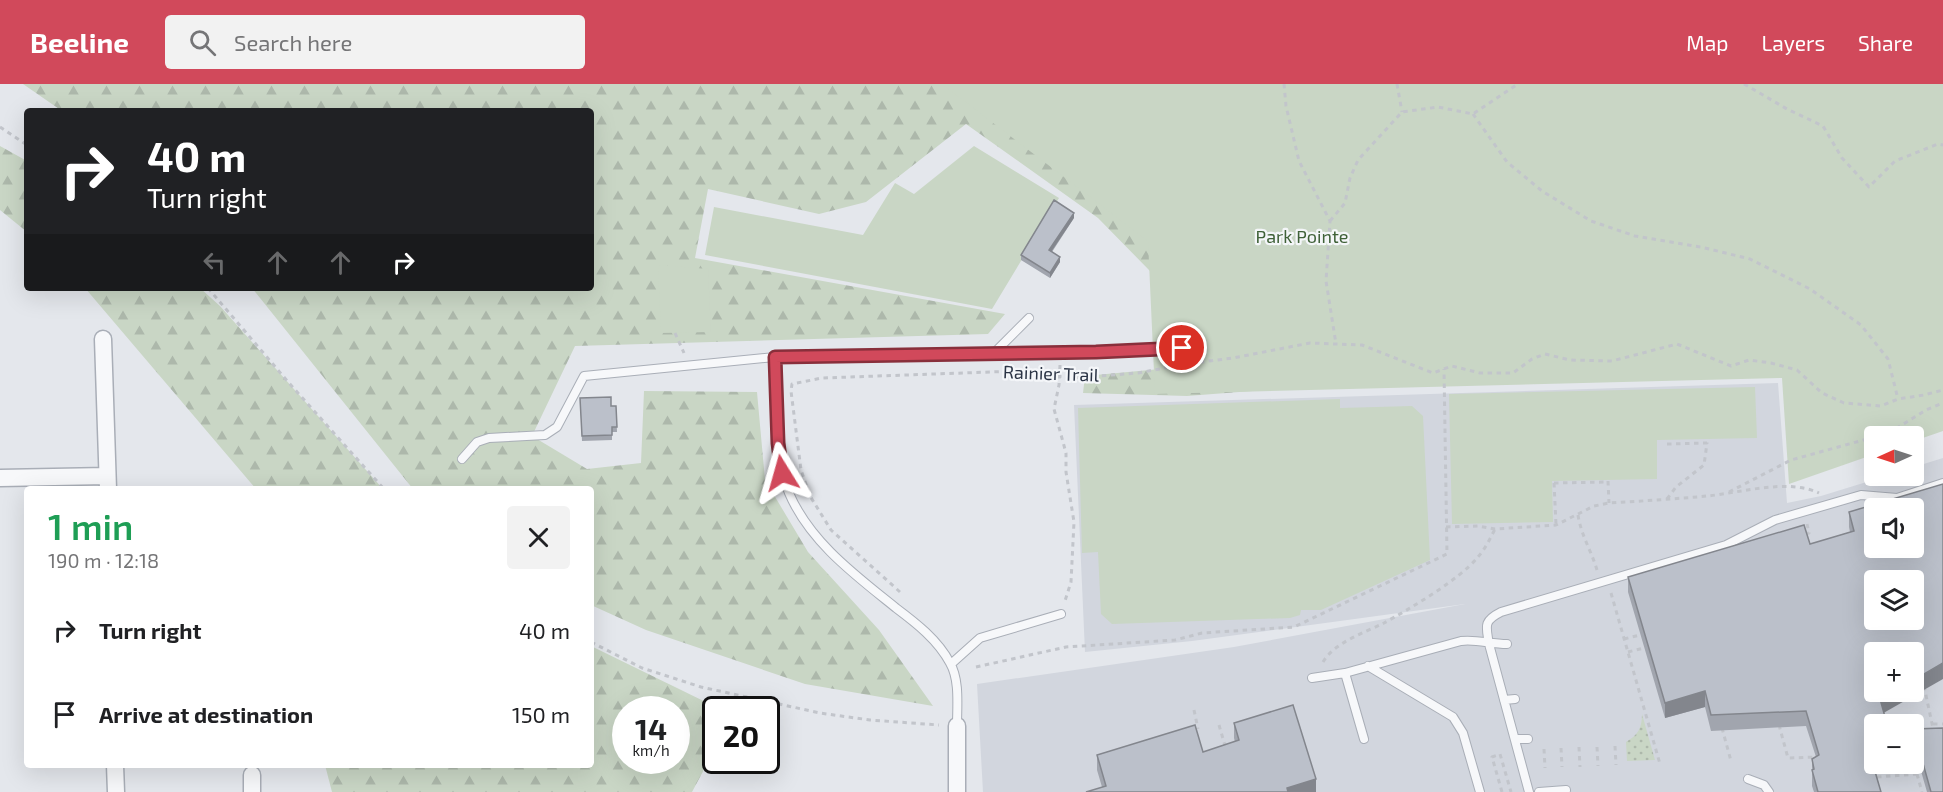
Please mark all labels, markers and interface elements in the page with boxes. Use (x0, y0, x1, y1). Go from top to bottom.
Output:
search box (165, 15, 585, 69)
text: Beeline (30, 25, 129, 59)
icon: search (186, 26, 219, 59)
text: Search here (234, 29, 352, 55)
text: Map (1686, 30, 1728, 55)
text: Layers (1761, 30, 1825, 55)
text: Share (1858, 30, 1913, 55)
text: 40 m (147, 130, 246, 180)
icon: right (48, 132, 126, 210)
text: Turn right (147, 181, 267, 213)
park label: Park Pointe (1256, 225, 1348, 247)
icon: left (198, 246, 231, 279)
icon: ahead (261, 246, 294, 279)
icon: ahead (324, 246, 357, 279)
icon: right (387, 246, 420, 279)
pin (1156, 322, 1207, 373)
icon: arrive (1165, 331, 1198, 364)
street label: Rainier Trail (1003, 360, 1100, 386)
north arrow (1864, 426, 1924, 486)
map controls (1864, 426, 1924, 774)
position arrow (750, 441, 814, 505)
button: sound (1864, 498, 1924, 558)
text: 1 min (48, 504, 133, 547)
button: close (507, 506, 570, 569)
text: 190 m · 12:18 (48, 548, 159, 572)
button: layers (1864, 570, 1924, 630)
icon: right (48, 614, 81, 647)
text: Turn right (99, 617, 201, 643)
text: 40 m (519, 617, 570, 643)
button: + (1864, 642, 1924, 702)
speed limit sign: 20 (702, 696, 780, 774)
icon: arrive (48, 698, 81, 731)
text: Arrive at destination (99, 701, 313, 727)
text: 150 m (512, 701, 570, 727)
text: 14 (635, 710, 667, 746)
button: − (1864, 714, 1924, 774)
text: km/h (632, 741, 670, 759)

